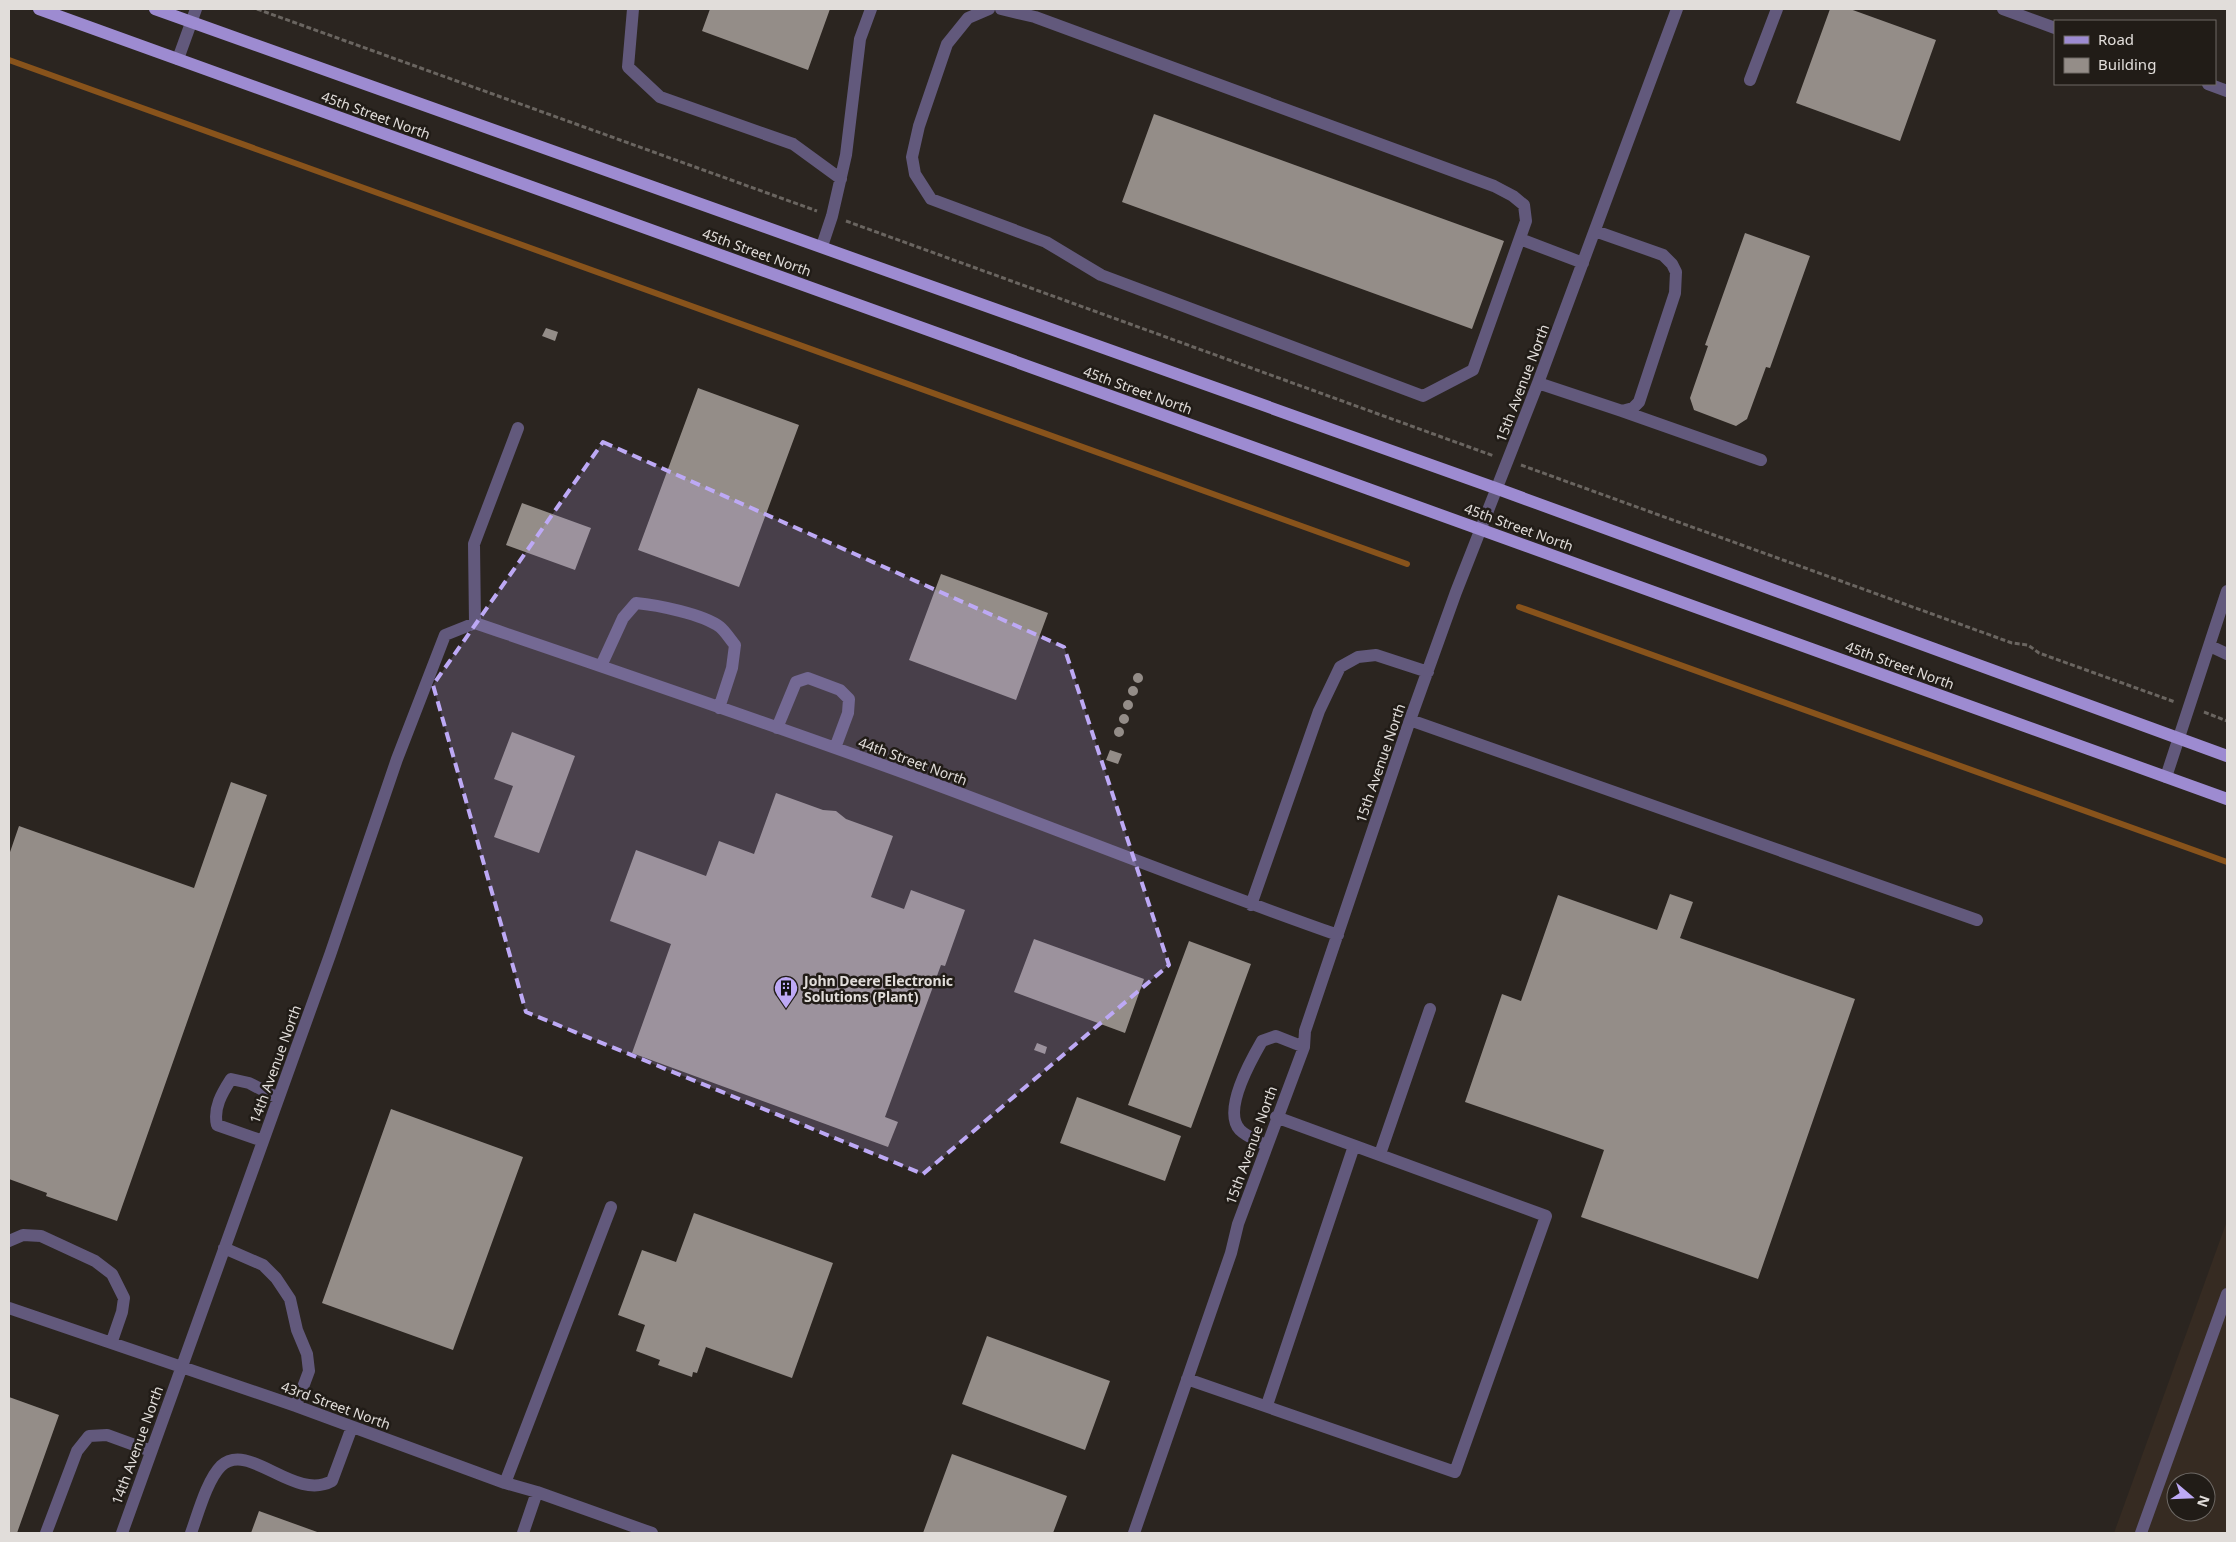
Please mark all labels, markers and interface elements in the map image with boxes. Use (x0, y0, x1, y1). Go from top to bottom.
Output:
legend (2054, 20, 2216, 85)
text: Road (2098, 29, 2134, 49)
text: Building (2098, 54, 2156, 74)
street label: 45th Street North (319, 86, 433, 144)
street label: 45th Street North (700, 223, 814, 281)
street label: 15th Avenue North (1491, 321, 1553, 445)
street label: 45th Street North (1081, 361, 1195, 419)
street label: 45th Street North (1462, 498, 1576, 556)
street label: 45th Street North (1843, 636, 1957, 694)
street label: 15th Avenue North (1351, 701, 1409, 825)
street label: 44th Street North (856, 732, 970, 790)
place label: John Deere Electronic Solutions (Plant) (802, 971, 953, 1006)
building icon: John Deere Electronic Solutions (Plant) (773, 975, 799, 1009)
street label: 14th Avenue North (245, 1002, 305, 1126)
street label: 15th Avenue North (1221, 1083, 1281, 1207)
street label: 43rd Street North (279, 1376, 393, 1434)
street label: 14th Avenue North (107, 1383, 167, 1507)
north arrow (2166, 1472, 2216, 1522)
text: N (2193, 1493, 2215, 1510)

